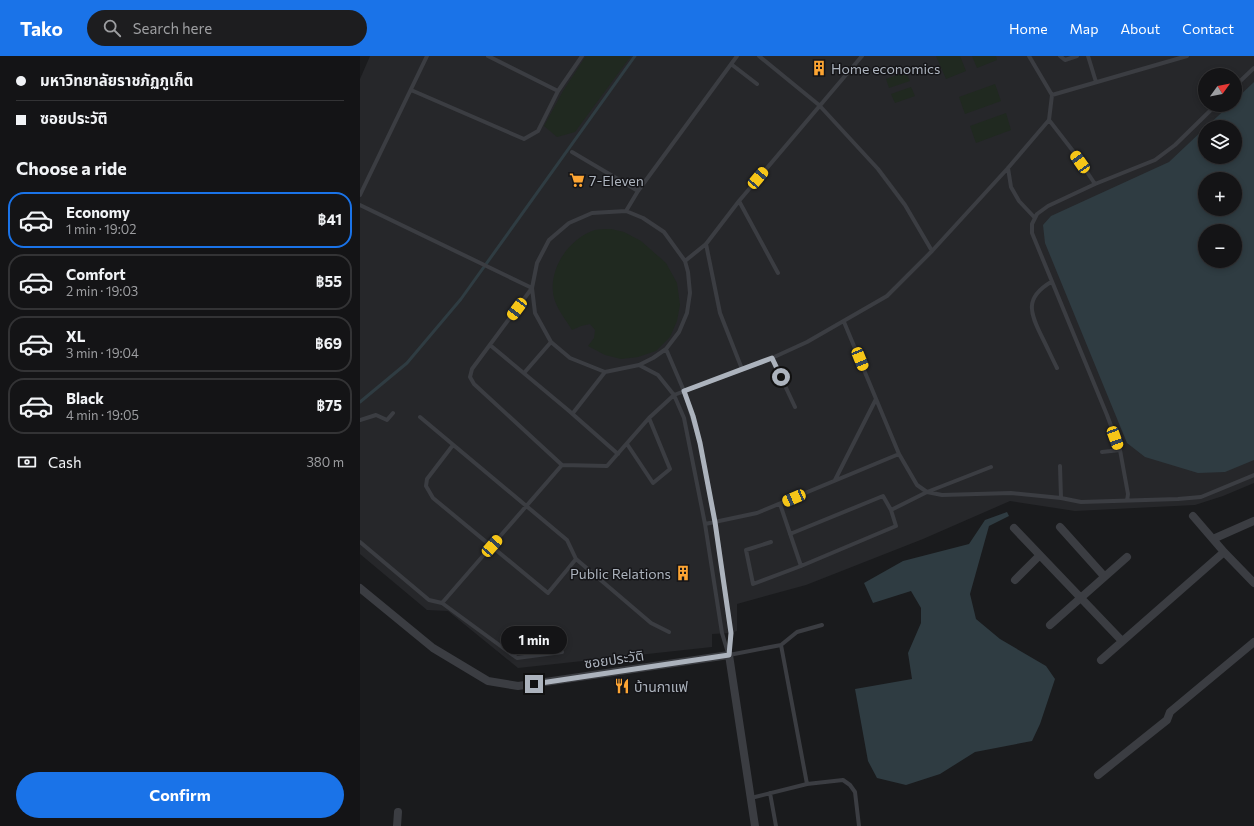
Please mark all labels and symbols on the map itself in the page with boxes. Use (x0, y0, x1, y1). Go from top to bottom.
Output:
building icon: Home economics (810, 59, 828, 77)
place label: Home economics (831, 60, 940, 77)
north arrow (1198, 68, 1242, 112)
car (1068, 149, 1092, 175)
car (746, 165, 770, 191)
supermarket icon: 7-Eleven (568, 171, 586, 189)
place label: 7-Eleven (589, 172, 644, 189)
car (505, 296, 529, 322)
car (850, 346, 870, 372)
route start (772, 368, 790, 386)
car (1105, 425, 1125, 451)
car (781, 488, 807, 508)
car (480, 533, 504, 559)
building icon: Public Relations (674, 564, 692, 582)
place label: Public Relations (570, 565, 671, 582)
callout: 1 min (501, 626, 567, 654)
street label: ซอยประวัติ (583, 646, 645, 672)
route end (525, 675, 543, 693)
restaurant icon: บ้านกาแฟ (613, 677, 631, 695)
place label: บ้านกาแฟ (634, 678, 688, 695)

